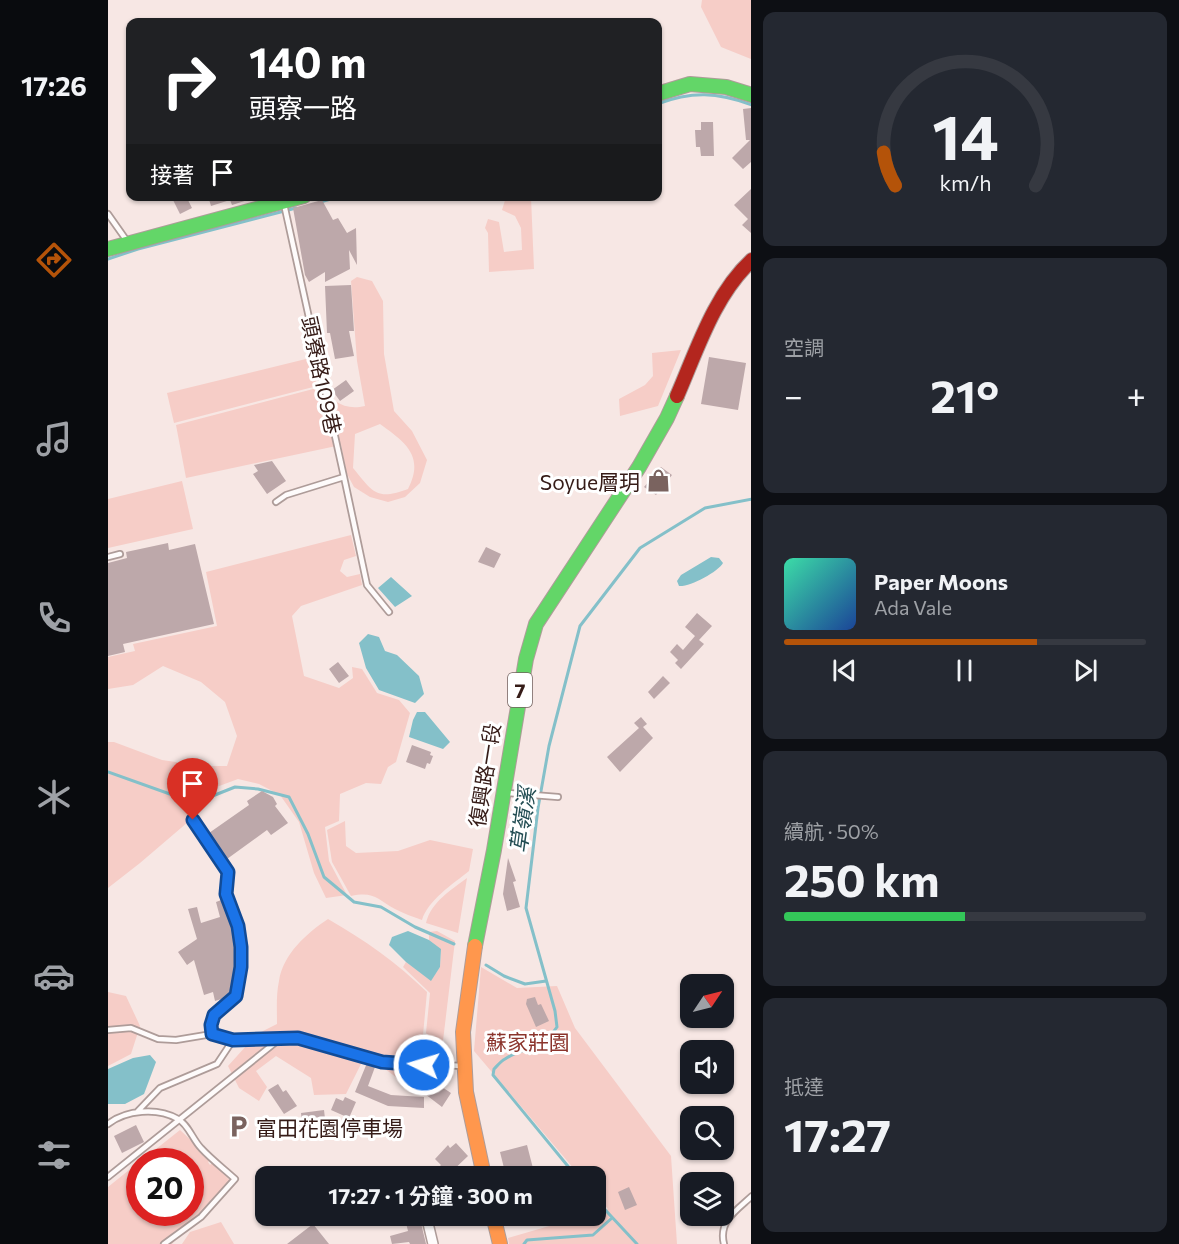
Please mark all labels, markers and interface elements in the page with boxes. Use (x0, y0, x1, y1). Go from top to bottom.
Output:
text: 140 m (249, 35, 366, 87)
icon: right (150, 42, 228, 120)
text: 17:26 (21, 69, 87, 102)
text: 頭寮一路 (249, 91, 357, 124)
text: 14 (932, 97, 998, 173)
icon: arrive (206, 156, 239, 189)
text: 接著 (150, 161, 194, 188)
text: km/h (939, 170, 991, 196)
icon: directions (33, 239, 75, 281)
street label: 頭寮路109巷 (297, 314, 347, 436)
text: 空調 (784, 335, 824, 359)
text: 21° (930, 367, 999, 422)
text: − (784, 374, 803, 415)
text: + (1127, 374, 1146, 415)
icon: music (33, 418, 75, 460)
shop icon: Soyue層玥 (645, 468, 671, 494)
place label: Soyue層玥 (540, 469, 640, 494)
text: Paper Moons (874, 568, 1008, 595)
text: Ada Vale (874, 595, 952, 619)
icon: phone (33, 597, 75, 639)
icon: previous (828, 654, 861, 687)
icon: pause (948, 654, 981, 687)
icon: next (1069, 654, 1102, 687)
road number: 7 (508, 673, 532, 707)
street label: 復興路一段 (463, 721, 505, 829)
pin (167, 758, 218, 820)
icon: arrive (176, 767, 209, 800)
icon: climate (33, 776, 75, 818)
water label: 草嶺溪 (504, 782, 540, 855)
text: 續航 · 50% (784, 819, 879, 843)
text: 250 km (784, 851, 939, 906)
icon: car (33, 955, 75, 997)
north arrow (680, 974, 734, 1028)
map controls (680, 974, 734, 1226)
park label: 蘇家莊園 (486, 1029, 570, 1054)
position arrow (392, 1033, 456, 1097)
button: sound (680, 1040, 734, 1094)
text: 抵達 (784, 1074, 824, 1098)
button: search (680, 1106, 734, 1160)
text: 17:27 (784, 1106, 891, 1161)
parking icon: 富田花園停車場 (225, 1114, 251, 1140)
place label: 富田花園停車場 (256, 1115, 403, 1140)
icon: filters (33, 1134, 75, 1176)
speed limit sign: 20 (126, 1148, 204, 1226)
button: layers (680, 1172, 734, 1226)
text: 17:27 · 1 分鐘 · 300 m (328, 1182, 533, 1209)

